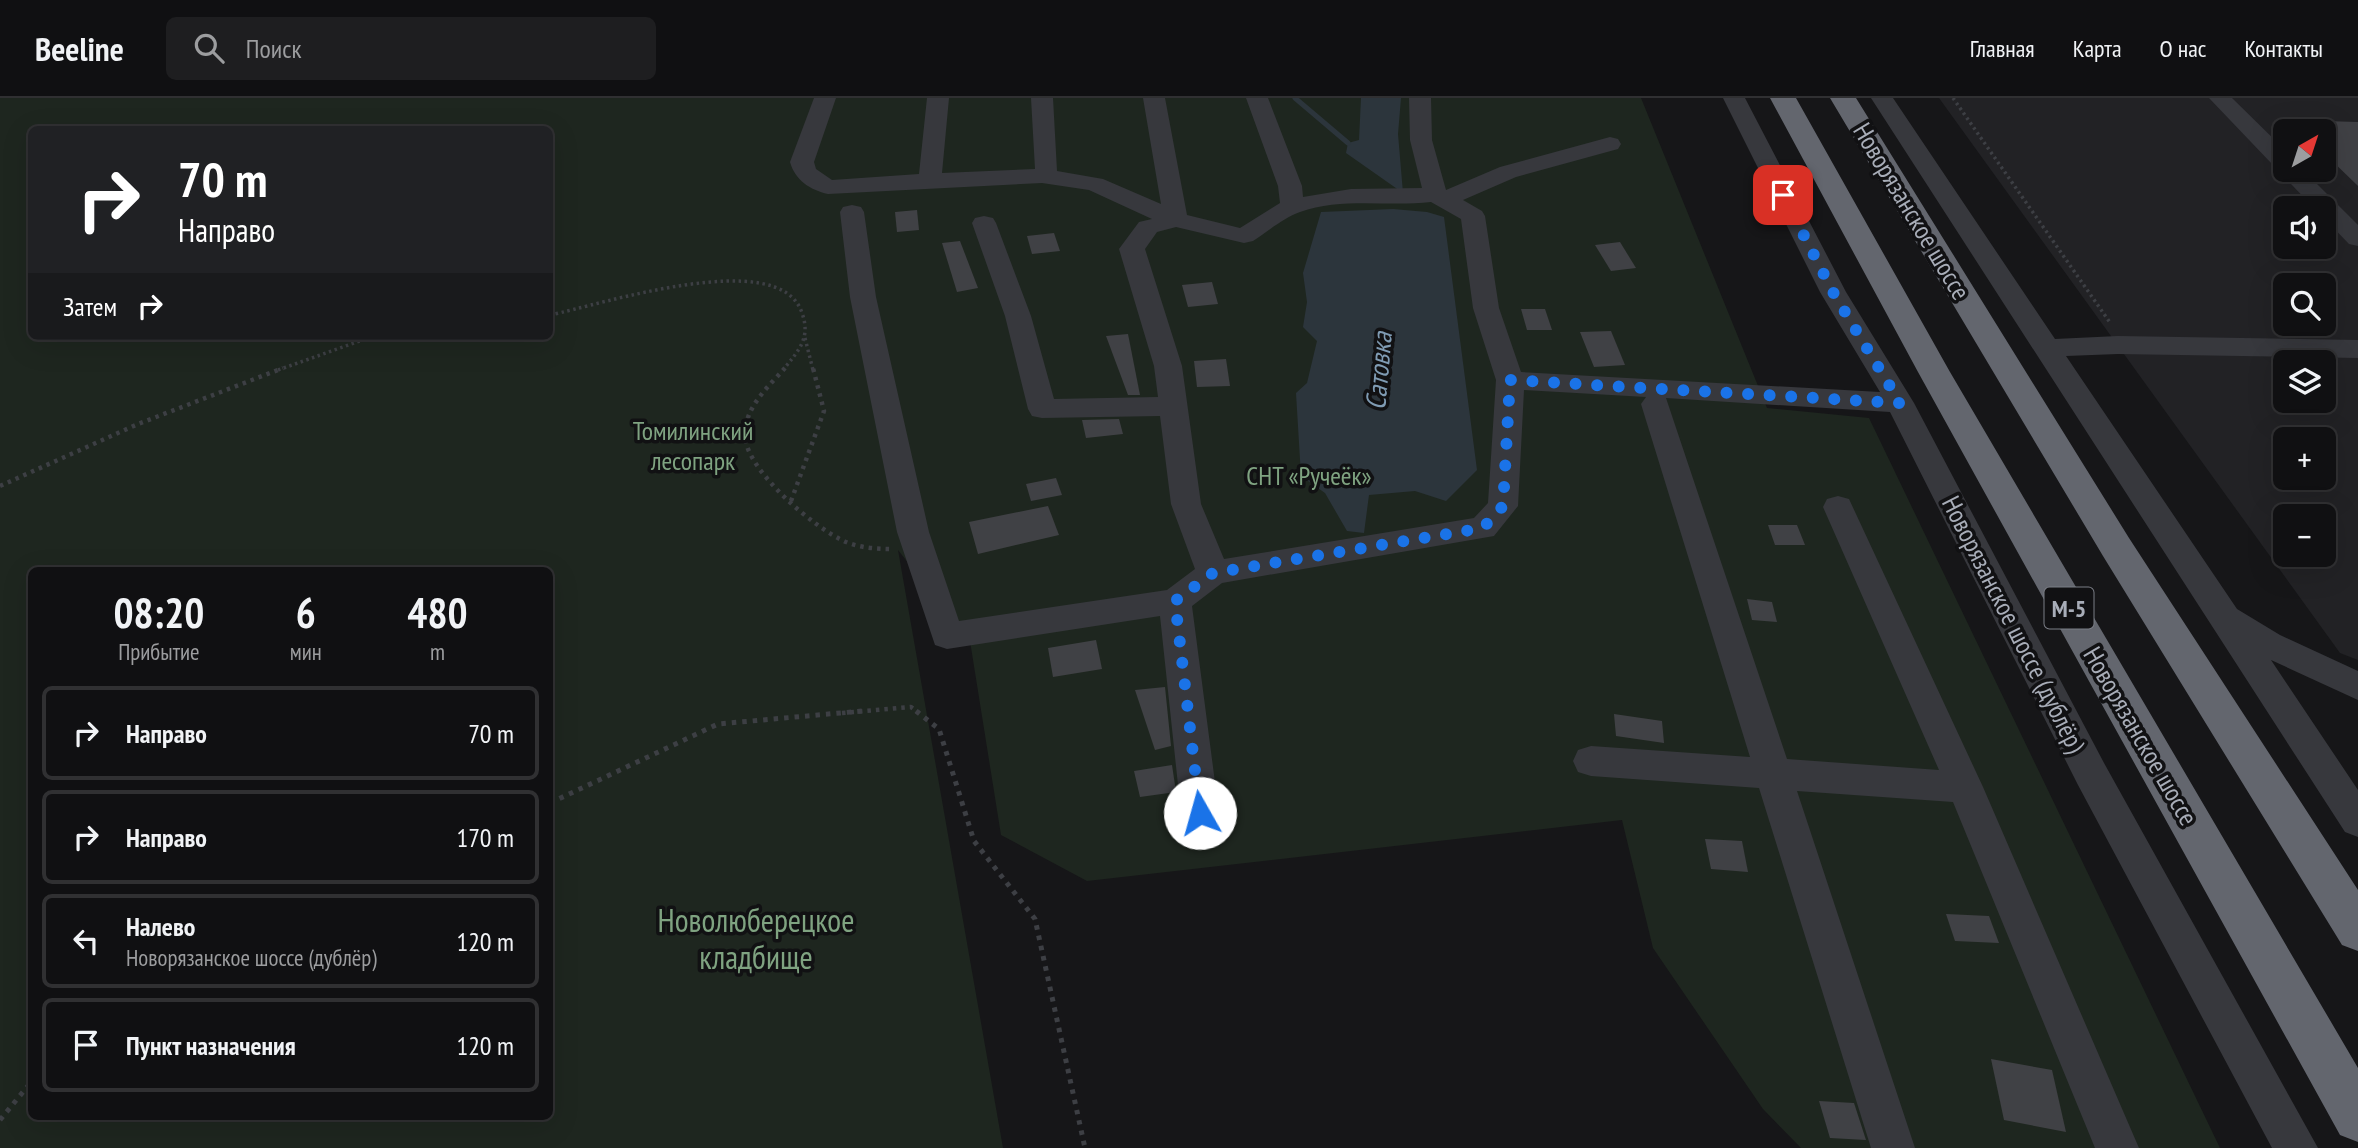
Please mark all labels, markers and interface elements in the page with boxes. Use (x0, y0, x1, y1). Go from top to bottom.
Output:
search box (166, 17, 656, 80)
text: Beeline (35, 27, 124, 70)
icon: search (190, 29, 228, 67)
text: Поиск (246, 32, 301, 65)
text: Главная (1970, 33, 2035, 64)
text: Карта (2073, 33, 2122, 64)
text: О нас (2160, 33, 2206, 64)
text: Контакты (2244, 33, 2323, 64)
street label: Новорязанское шоссе (1846, 116, 1978, 306)
north arrow (2273, 119, 2336, 182)
map controls (2273, 119, 2336, 567)
text: 70 m (178, 147, 267, 211)
icon: right (63, 154, 154, 245)
pin (1753, 165, 1813, 225)
icon: arrive (1764, 176, 1802, 214)
button: sound (2273, 196, 2336, 259)
text: Направо (178, 209, 275, 251)
button: search (2273, 273, 2336, 336)
icon: right (131, 287, 169, 325)
text: Затем (63, 290, 117, 323)
water label: Сатовка (1356, 329, 1400, 412)
button: layers (2273, 350, 2336, 413)
park label: Томилинский лесопарк (633, 414, 753, 477)
button: + (2273, 427, 2336, 490)
park label: СНТ «Ручеёк» (1246, 459, 1372, 492)
street label: Новорязанское шоссе (дублёр) (1935, 490, 2093, 758)
button: − (2273, 504, 2336, 567)
text: 08:20 (113, 585, 204, 640)
text: 6 (296, 585, 316, 640)
text: 480 (407, 585, 468, 640)
road number: М-5 (2044, 588, 2094, 628)
text: Прибытие (118, 637, 200, 666)
text: мин (290, 637, 322, 666)
text: m (430, 637, 445, 666)
street label: Новорязанское шоссе (2077, 641, 2205, 831)
icon: right (67, 714, 105, 752)
text: Направо (126, 717, 207, 750)
text: 70 m (468, 717, 514, 750)
position arrow (1163, 776, 1237, 850)
icon: right (67, 818, 105, 856)
text: Направо (126, 821, 207, 854)
text: 170 m (456, 821, 514, 854)
park label: Новолюберецкое кладбище (658, 899, 854, 978)
text: Налево (126, 910, 195, 943)
icon: left (67, 922, 105, 960)
text: 120 m (456, 925, 514, 958)
text: Новорязанское шоссе (дублёр) (126, 943, 377, 972)
icon: arrive (67, 1026, 105, 1064)
text: Пункт назначения (126, 1029, 296, 1062)
text: 120 m (456, 1029, 514, 1062)

